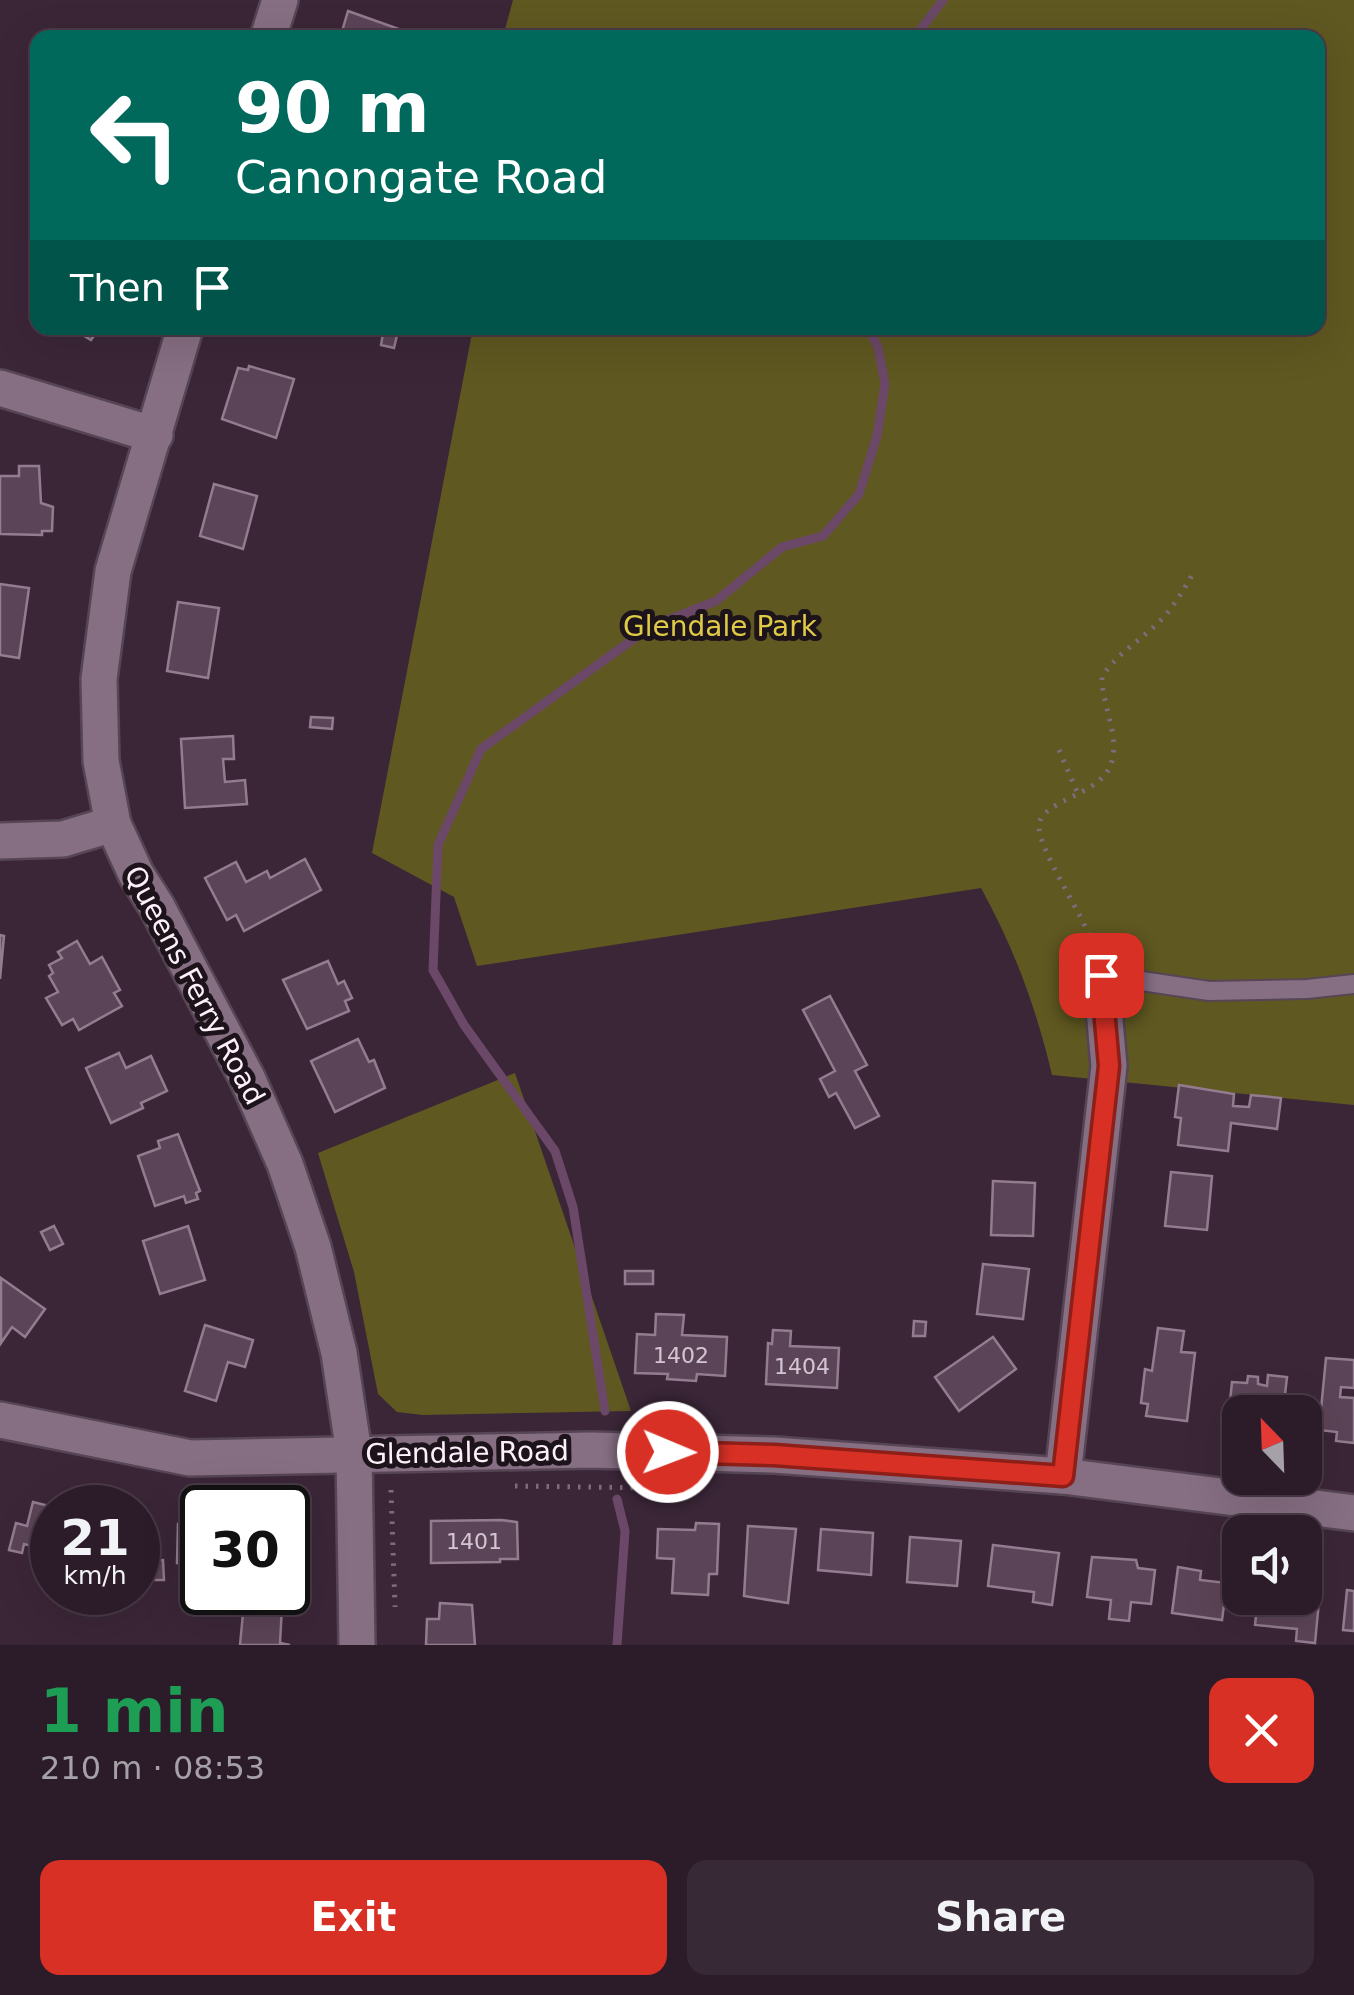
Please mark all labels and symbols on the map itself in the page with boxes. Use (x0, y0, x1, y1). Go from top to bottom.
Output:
park label: Glendale Park (623, 610, 818, 643)
street label: Queens Ferry Road (118, 860, 271, 1110)
pin (1059, 933, 1144, 1018)
house number: 1402 (653, 1343, 709, 1368)
house number: 1404 (774, 1354, 830, 1379)
north arrow (1222, 1395, 1322, 1495)
position arrow (616, 1400, 720, 1504)
street label: Glendale Road (365, 1434, 569, 1471)
speed limit sign: 30 (180, 1485, 310, 1615)
house number: 1401 (446, 1529, 502, 1554)

